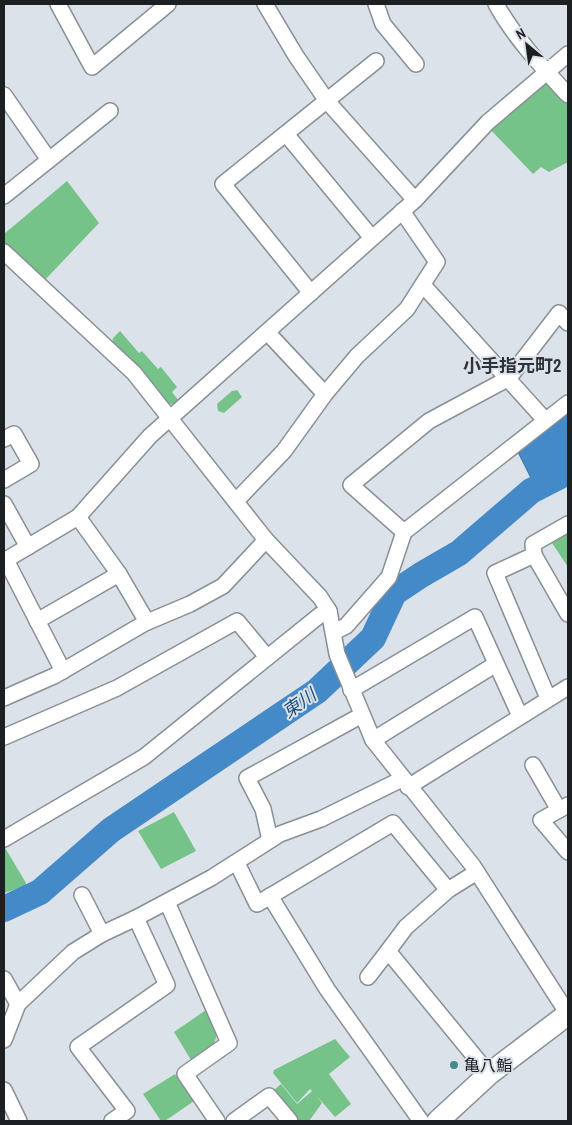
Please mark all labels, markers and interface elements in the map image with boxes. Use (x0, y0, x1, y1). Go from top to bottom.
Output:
north arrow (502, 20, 552, 70)
text: N (513, 24, 529, 44)
district label: 小手指元町2 (463, 353, 561, 378)
water label: 東川 (277, 681, 323, 724)
place label: 亀八鮨 (464, 1054, 512, 1076)
marker: 亀八鮨 (448, 1059, 460, 1071)

